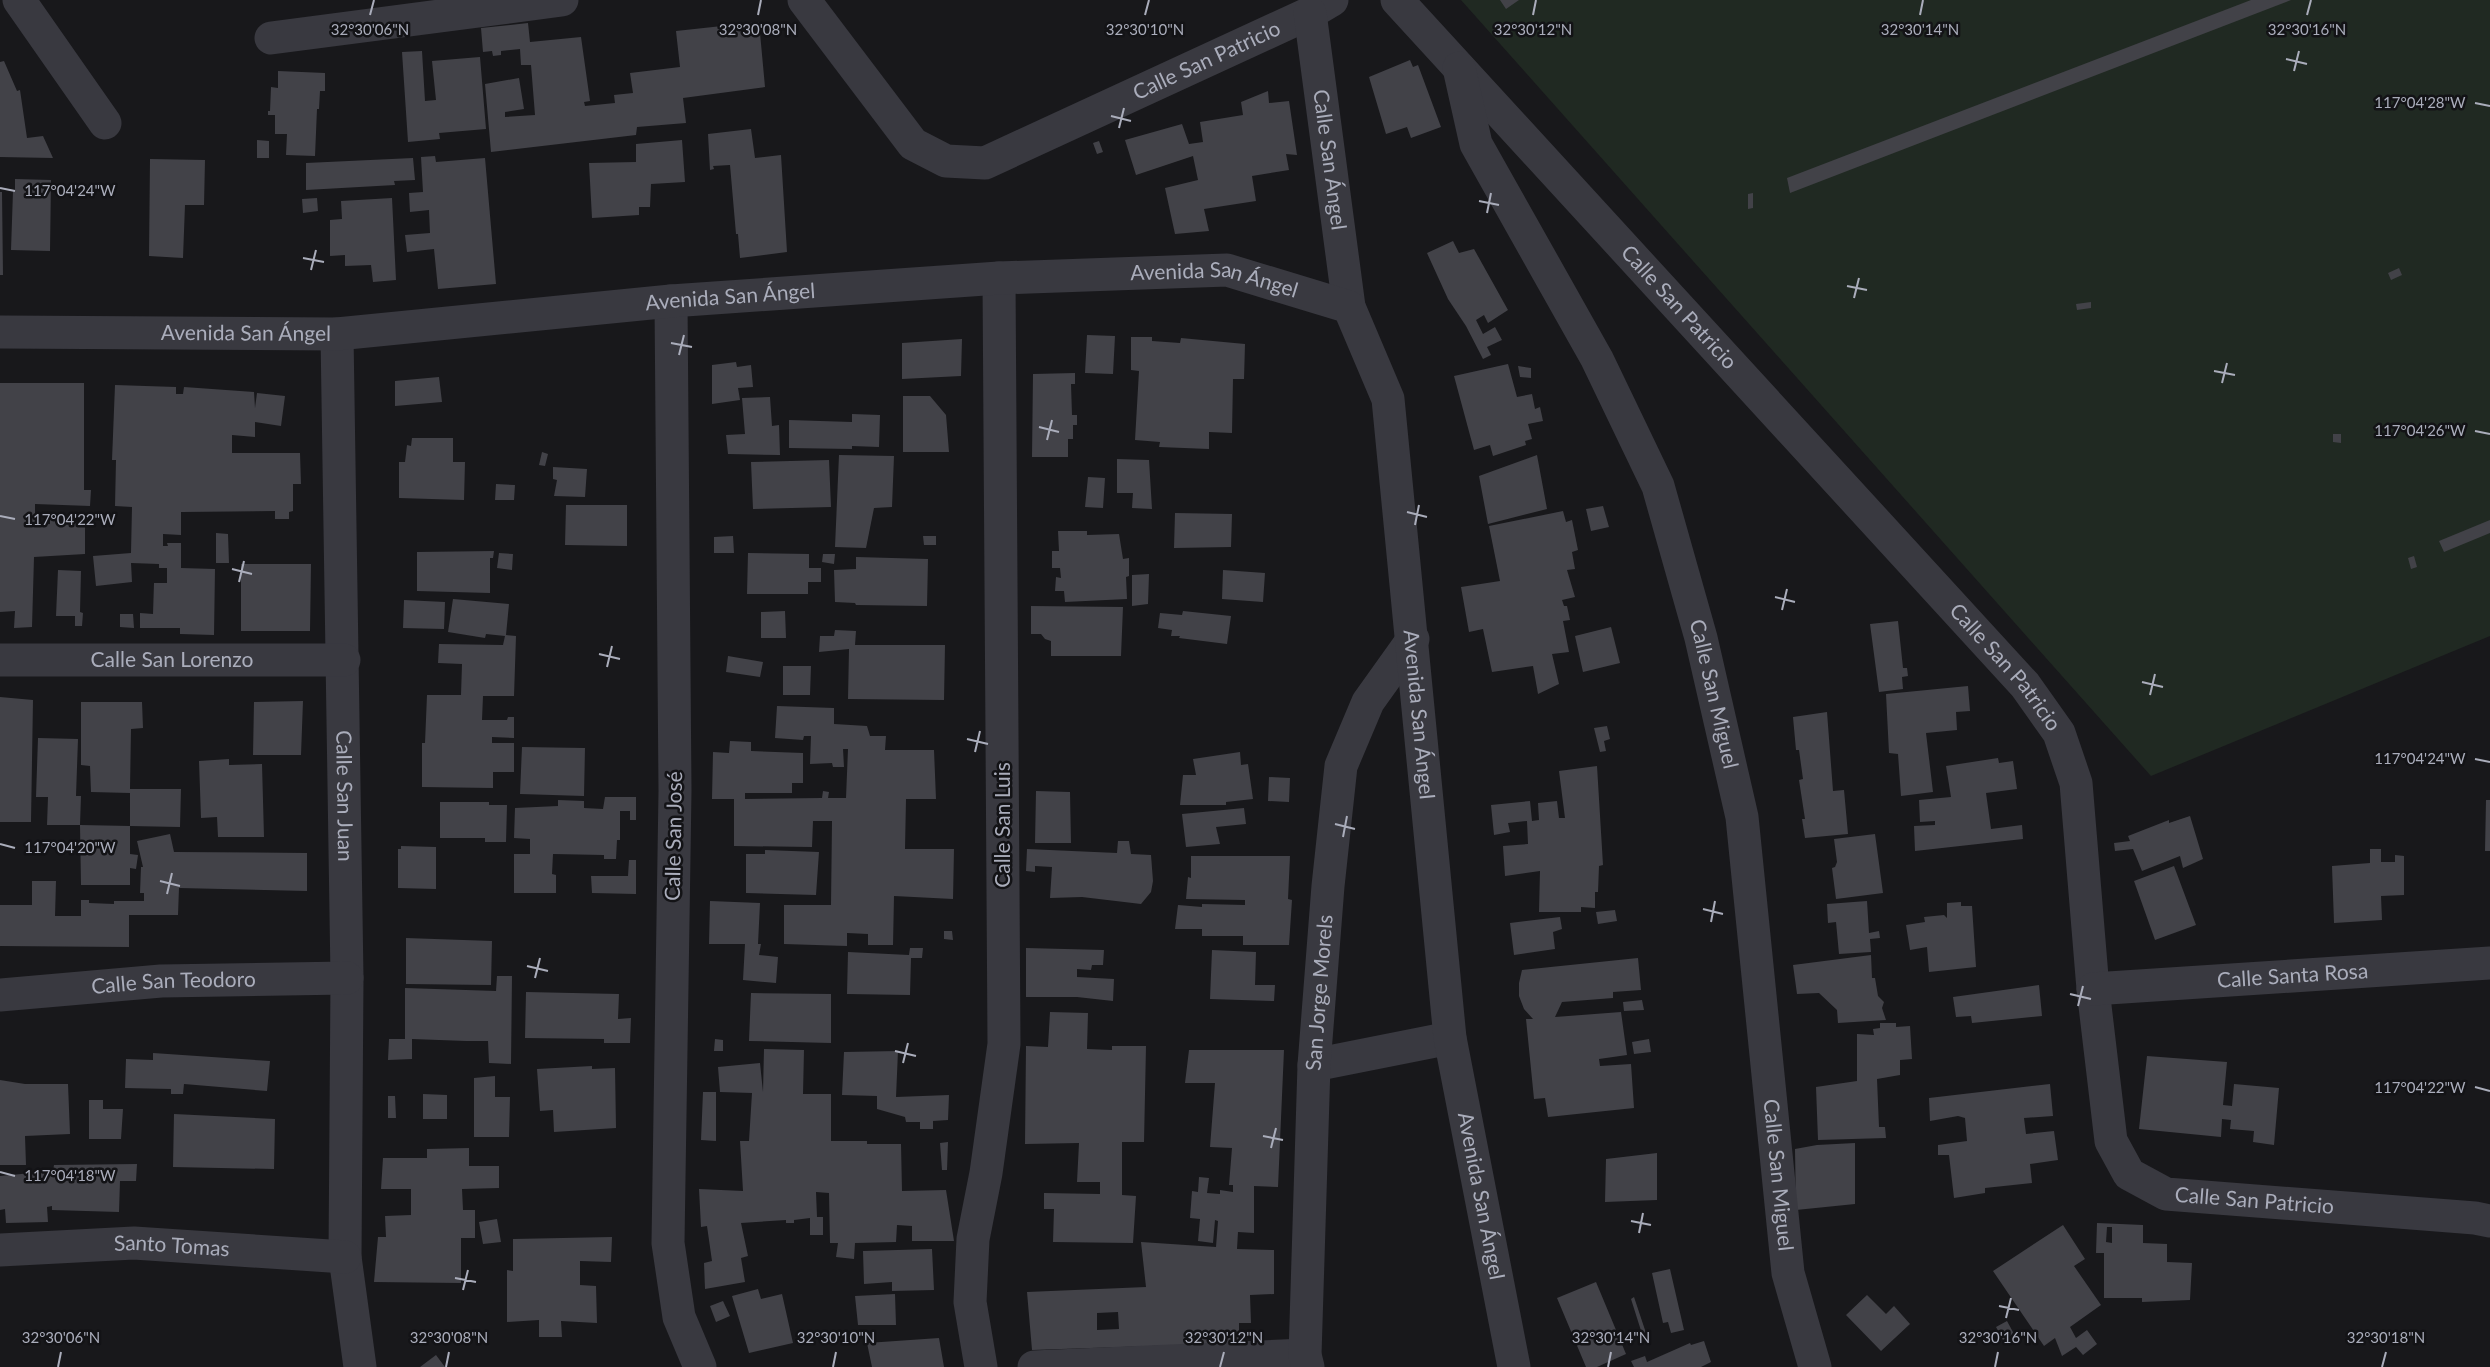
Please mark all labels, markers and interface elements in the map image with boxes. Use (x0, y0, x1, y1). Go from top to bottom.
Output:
street label: Calle San Patricio (1128, 14, 1284, 104)
text: 32°30'06"N (331, 20, 409, 38)
text: 32°30'08"N (719, 20, 797, 38)
text: 32°30'10"N (1106, 20, 1184, 38)
text: 32°30'12"N (1494, 20, 1572, 38)
text: 32°30'14"N (1881, 20, 1959, 38)
text: 32°30'16"N (2268, 20, 2346, 38)
street label: Calle San Ángel (1309, 88, 1353, 231)
text: 117°04'28"W (2374, 93, 2466, 111)
text: 117°04'24"W (24, 181, 116, 199)
street label: Calle San Patricio (1617, 239, 1743, 374)
street label: Avenida San Ángel (1130, 256, 1301, 302)
street label: Avenida San Ángel (644, 277, 816, 314)
street label: Avenida San Ángel (161, 319, 331, 345)
text: 117°04'26"W (2374, 421, 2466, 439)
text: 117°04'22"W (24, 510, 116, 528)
street label: Calle San Patricio (1945, 597, 2067, 735)
street label: Calle San Miguel (1685, 616, 1745, 771)
street label: Avenida San Ángel (1399, 628, 1441, 800)
street label: Calle San Lorenzo (91, 646, 254, 671)
street label: Calle San Juan (332, 730, 359, 862)
text: 117°04'24"W (2374, 749, 2466, 767)
street label: Calle San Luis (989, 762, 1014, 888)
street label: Calle San José (659, 771, 686, 901)
text: 117°04'20"W (24, 838, 116, 856)
street label: San Jorge Morels (1300, 914, 1337, 1071)
street label: Calle Santa Rosa (2216, 957, 2369, 992)
street label: Calle San Teodoro (90, 965, 256, 998)
text: 117°04'22"W (2374, 1078, 2466, 1096)
street label: Calle San Miguel (1760, 1098, 1800, 1252)
street label: Avenida San Ángel (1454, 1110, 1511, 1282)
text: 117°04'18"W (24, 1166, 116, 1184)
street label: Calle San Patricio (2174, 1181, 2335, 1218)
street label: Santo Tomas (113, 1229, 231, 1260)
text: 32°30'06"N (22, 1328, 100, 1346)
text: 32°30'08"N (410, 1328, 488, 1346)
text: 32°30'10"N (797, 1328, 875, 1346)
text: 32°30'12"N (1185, 1328, 1263, 1346)
text: 32°30'14"N (1572, 1328, 1650, 1346)
text: 32°30'16"N (1959, 1328, 2037, 1346)
text: 32°30'18"N (2347, 1328, 2425, 1346)

